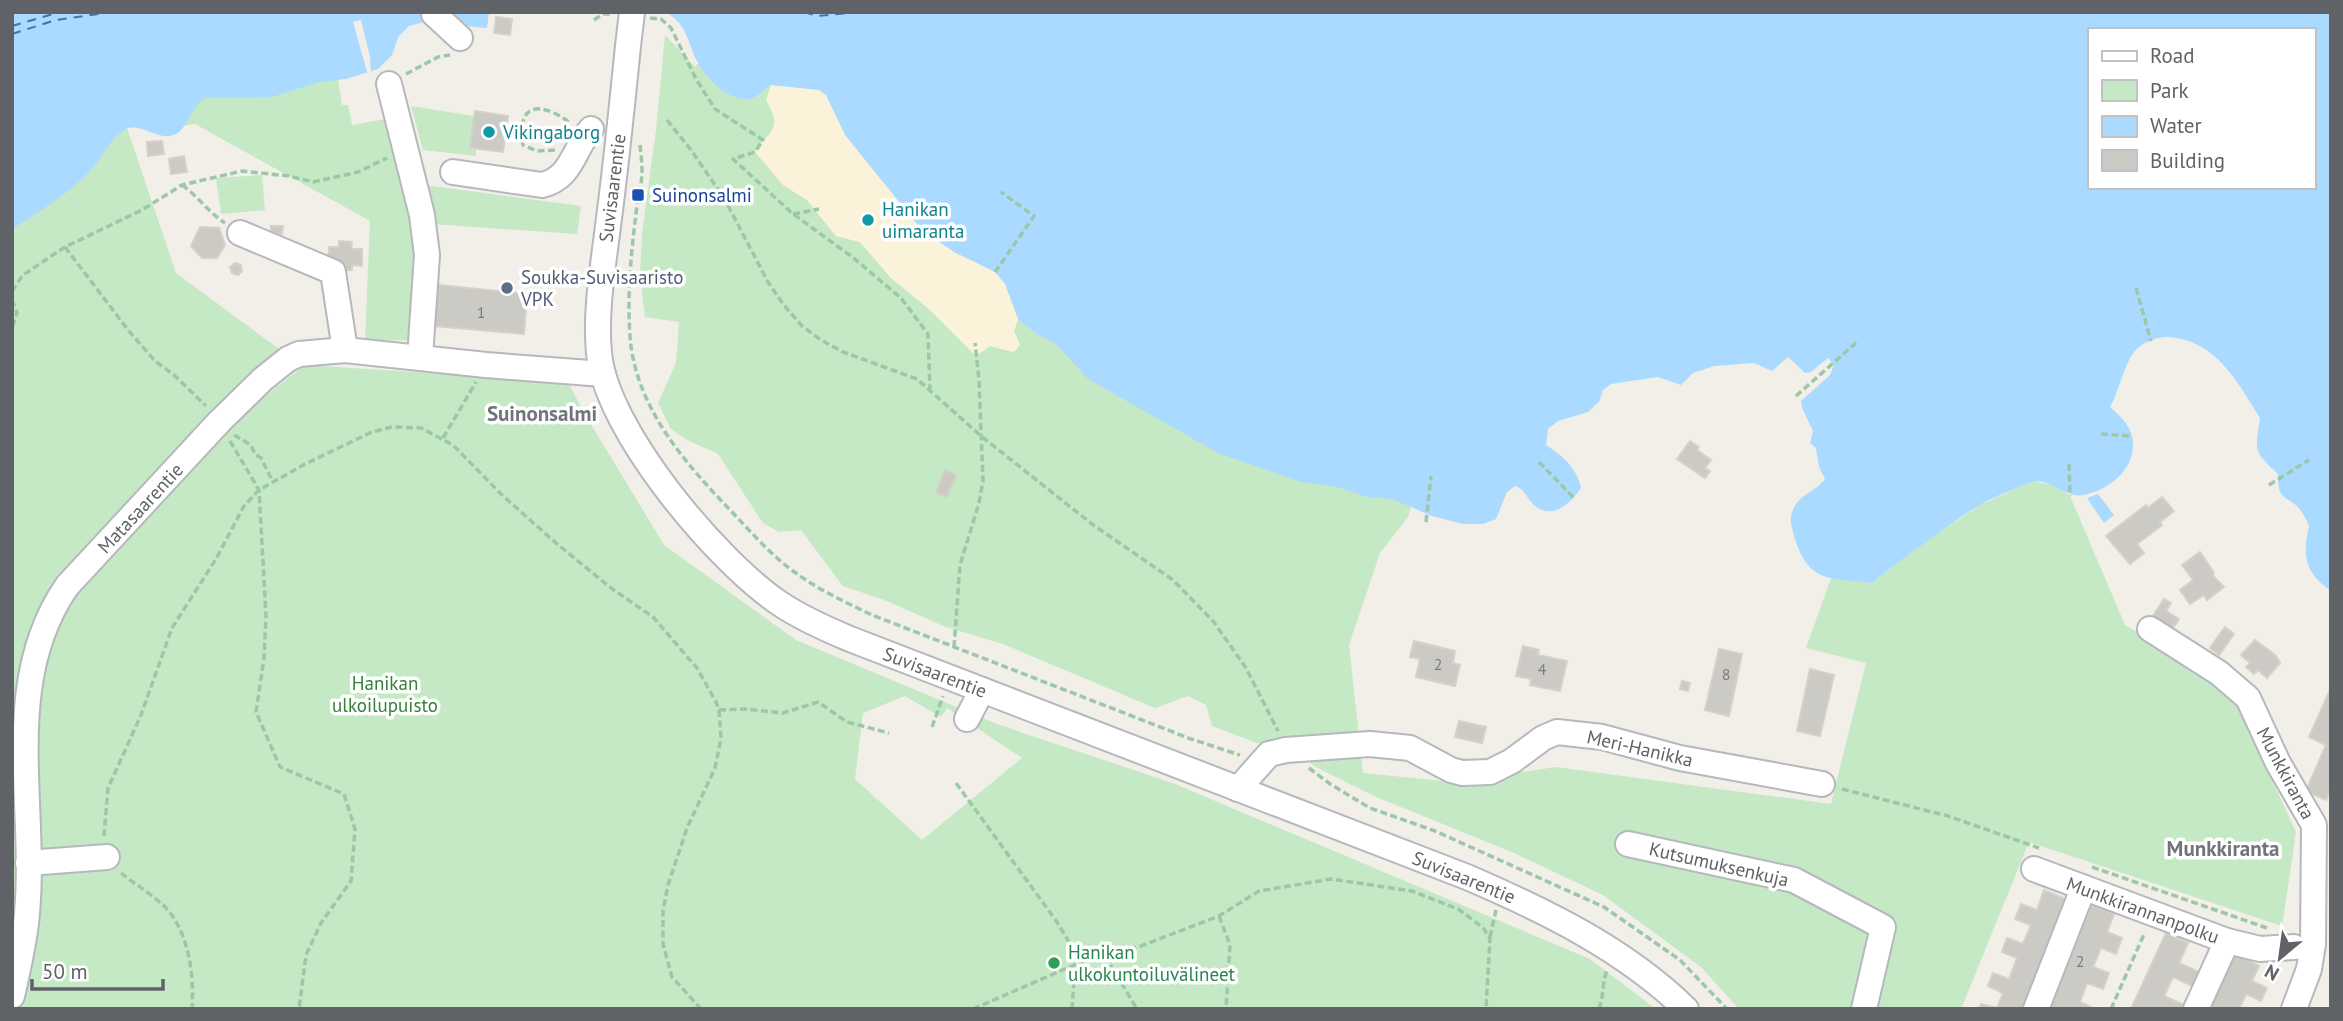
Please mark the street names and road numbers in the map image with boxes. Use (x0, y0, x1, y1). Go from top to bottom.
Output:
street label: Suvisaarentie (593, 132, 631, 244)
street label: Matasaarentie (92, 458, 188, 558)
street label: Suvisaarentie (880, 641, 990, 703)
street label: Munkkiranta (2252, 723, 2320, 823)
street label: Meri-Hanikka (1584, 724, 1696, 772)
street label: Kutsumuksenkuja (1647, 836, 1791, 892)
street label: Suvisaarentie (1409, 845, 1519, 909)
street label: Munkkirannanpolku (2063, 871, 2223, 949)

